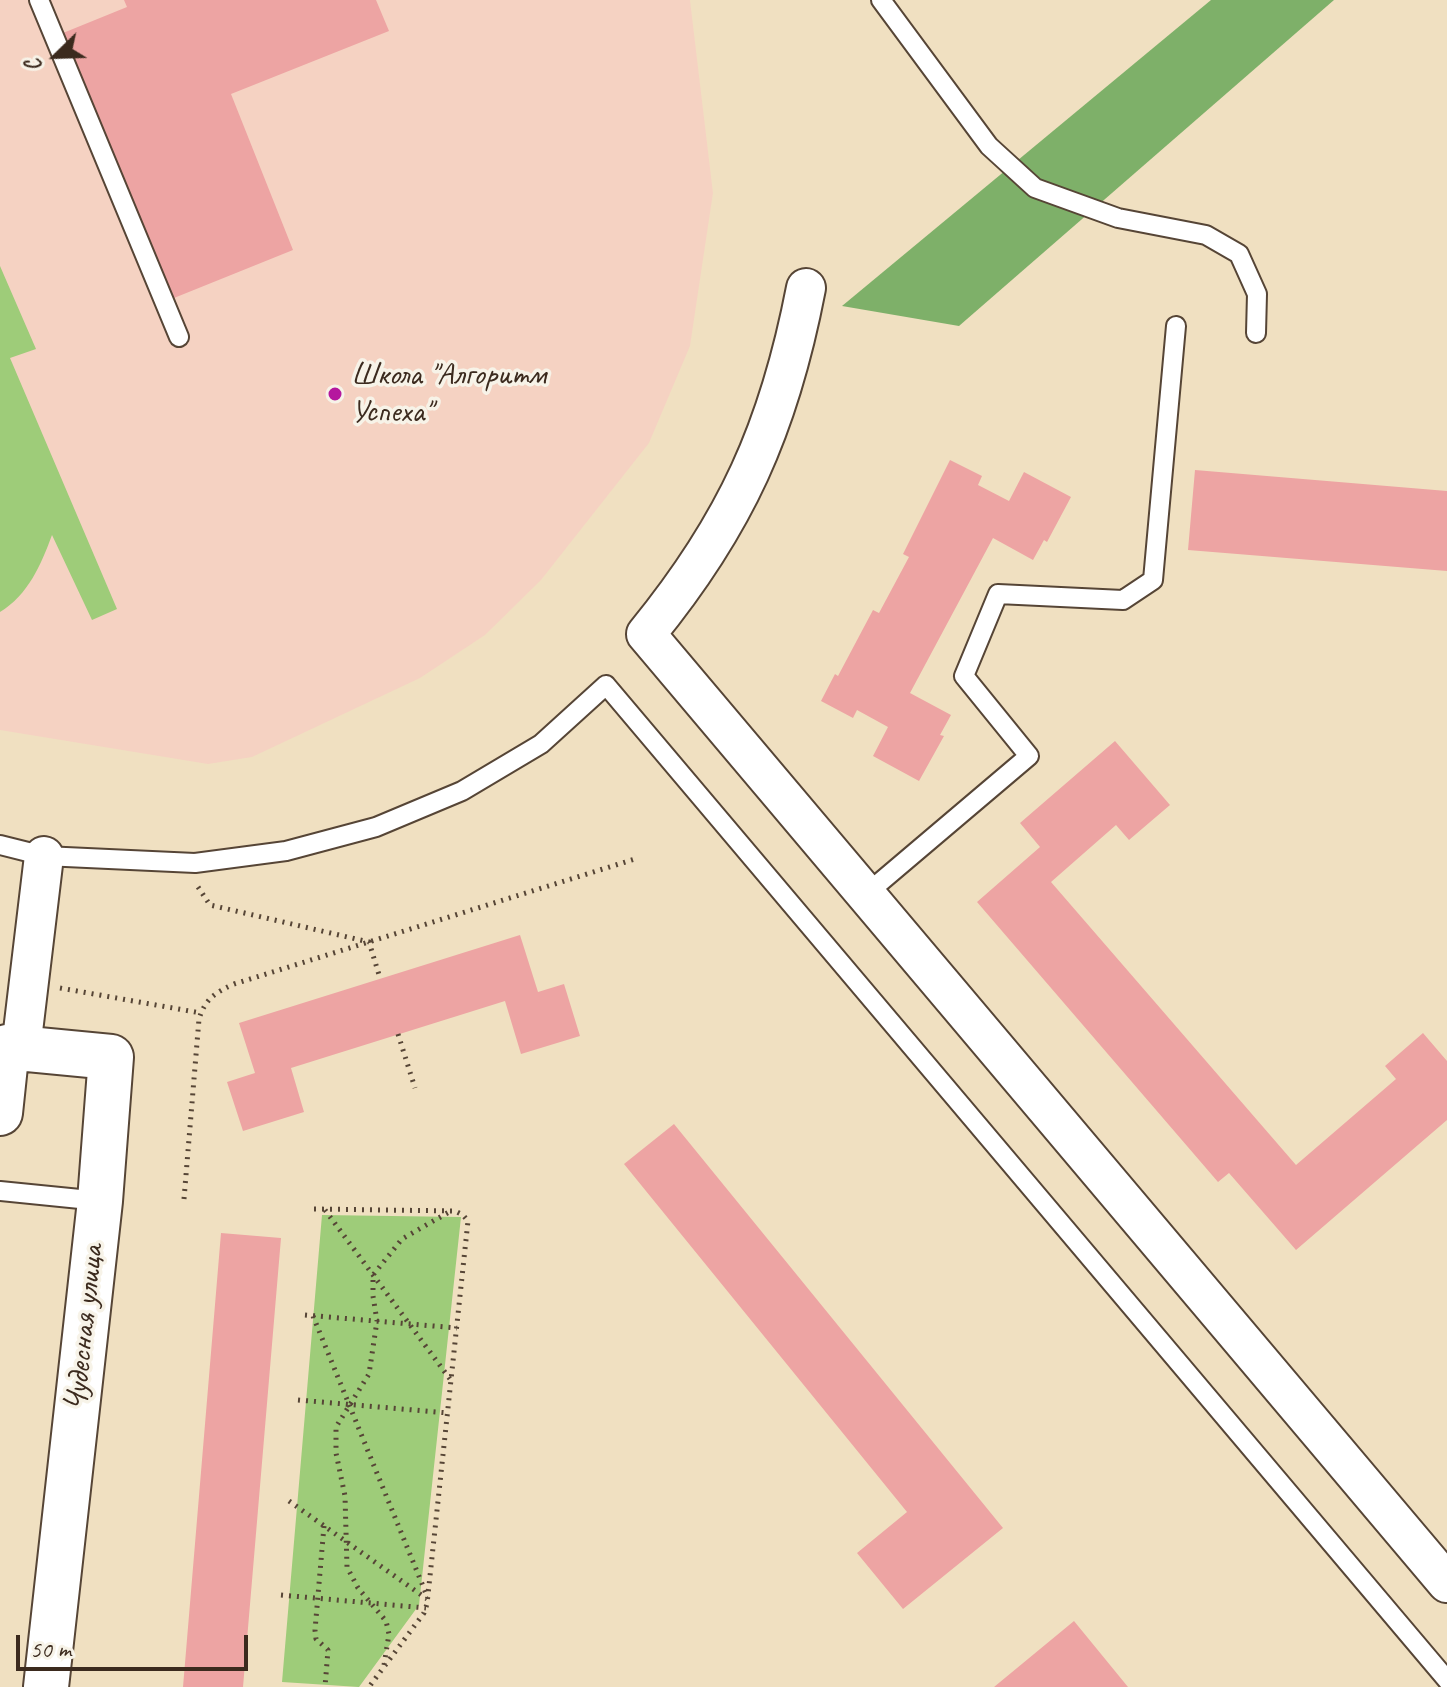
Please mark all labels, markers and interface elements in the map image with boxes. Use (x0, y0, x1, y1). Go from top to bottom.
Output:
north arrow (16, 16, 96, 96)
text: С (19, 55, 49, 76)
place label: Школа "Алгоритм Успеха" (351, 357, 546, 432)
marker: Школа "Алгоритм Успеха" (326, 385, 344, 403)
street label: Чудесная улица (57, 1243, 113, 1413)
scale bar (20, 1619, 252, 1669)
text: 50 m (30, 1634, 71, 1664)

